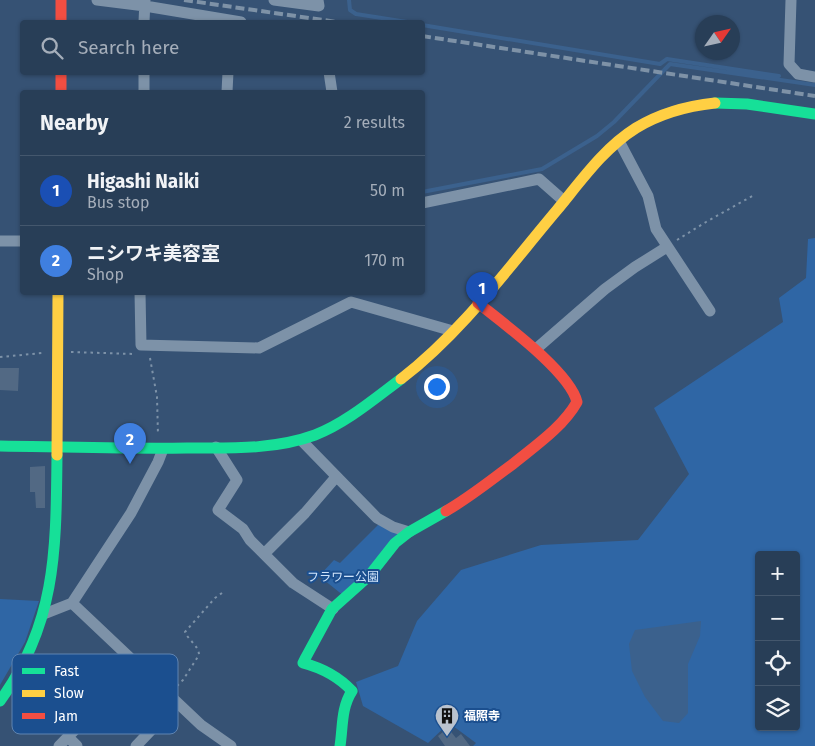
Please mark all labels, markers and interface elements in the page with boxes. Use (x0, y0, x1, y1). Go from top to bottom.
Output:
north arrow (695, 15, 740, 60)
search box (20, 20, 425, 75)
icon: search (38, 34, 66, 62)
text: Search here (78, 36, 179, 59)
text: Nearby (40, 110, 108, 136)
text: 2 results (344, 113, 405, 132)
text: Higashi Naiki (87, 170, 199, 193)
text: 1 (52, 181, 60, 200)
text: 50 m (370, 181, 405, 200)
text: Bus stop (87, 193, 150, 212)
text: ニシワキ美容室 (87, 242, 220, 265)
text: 2 (52, 251, 60, 270)
text: 170 m (364, 251, 405, 270)
text: Shop (87, 265, 124, 284)
pin: 1 (466, 272, 498, 313)
your location (424, 374, 450, 400)
pin: 2 (114, 423, 146, 464)
map controls (755, 551, 800, 731)
button: + (755, 551, 800, 596)
park label: フラワー公園 (307, 570, 379, 584)
button: − (755, 596, 800, 641)
button: locate (755, 641, 800, 686)
legend (12, 654, 178, 734)
text: Fast (54, 663, 80, 680)
text: Slow (54, 685, 84, 702)
button: layers (755, 686, 800, 731)
building icon: 福照寺 (434, 703, 460, 737)
text: Jam (54, 708, 78, 725)
place label: 福照寺 (464, 709, 500, 723)

